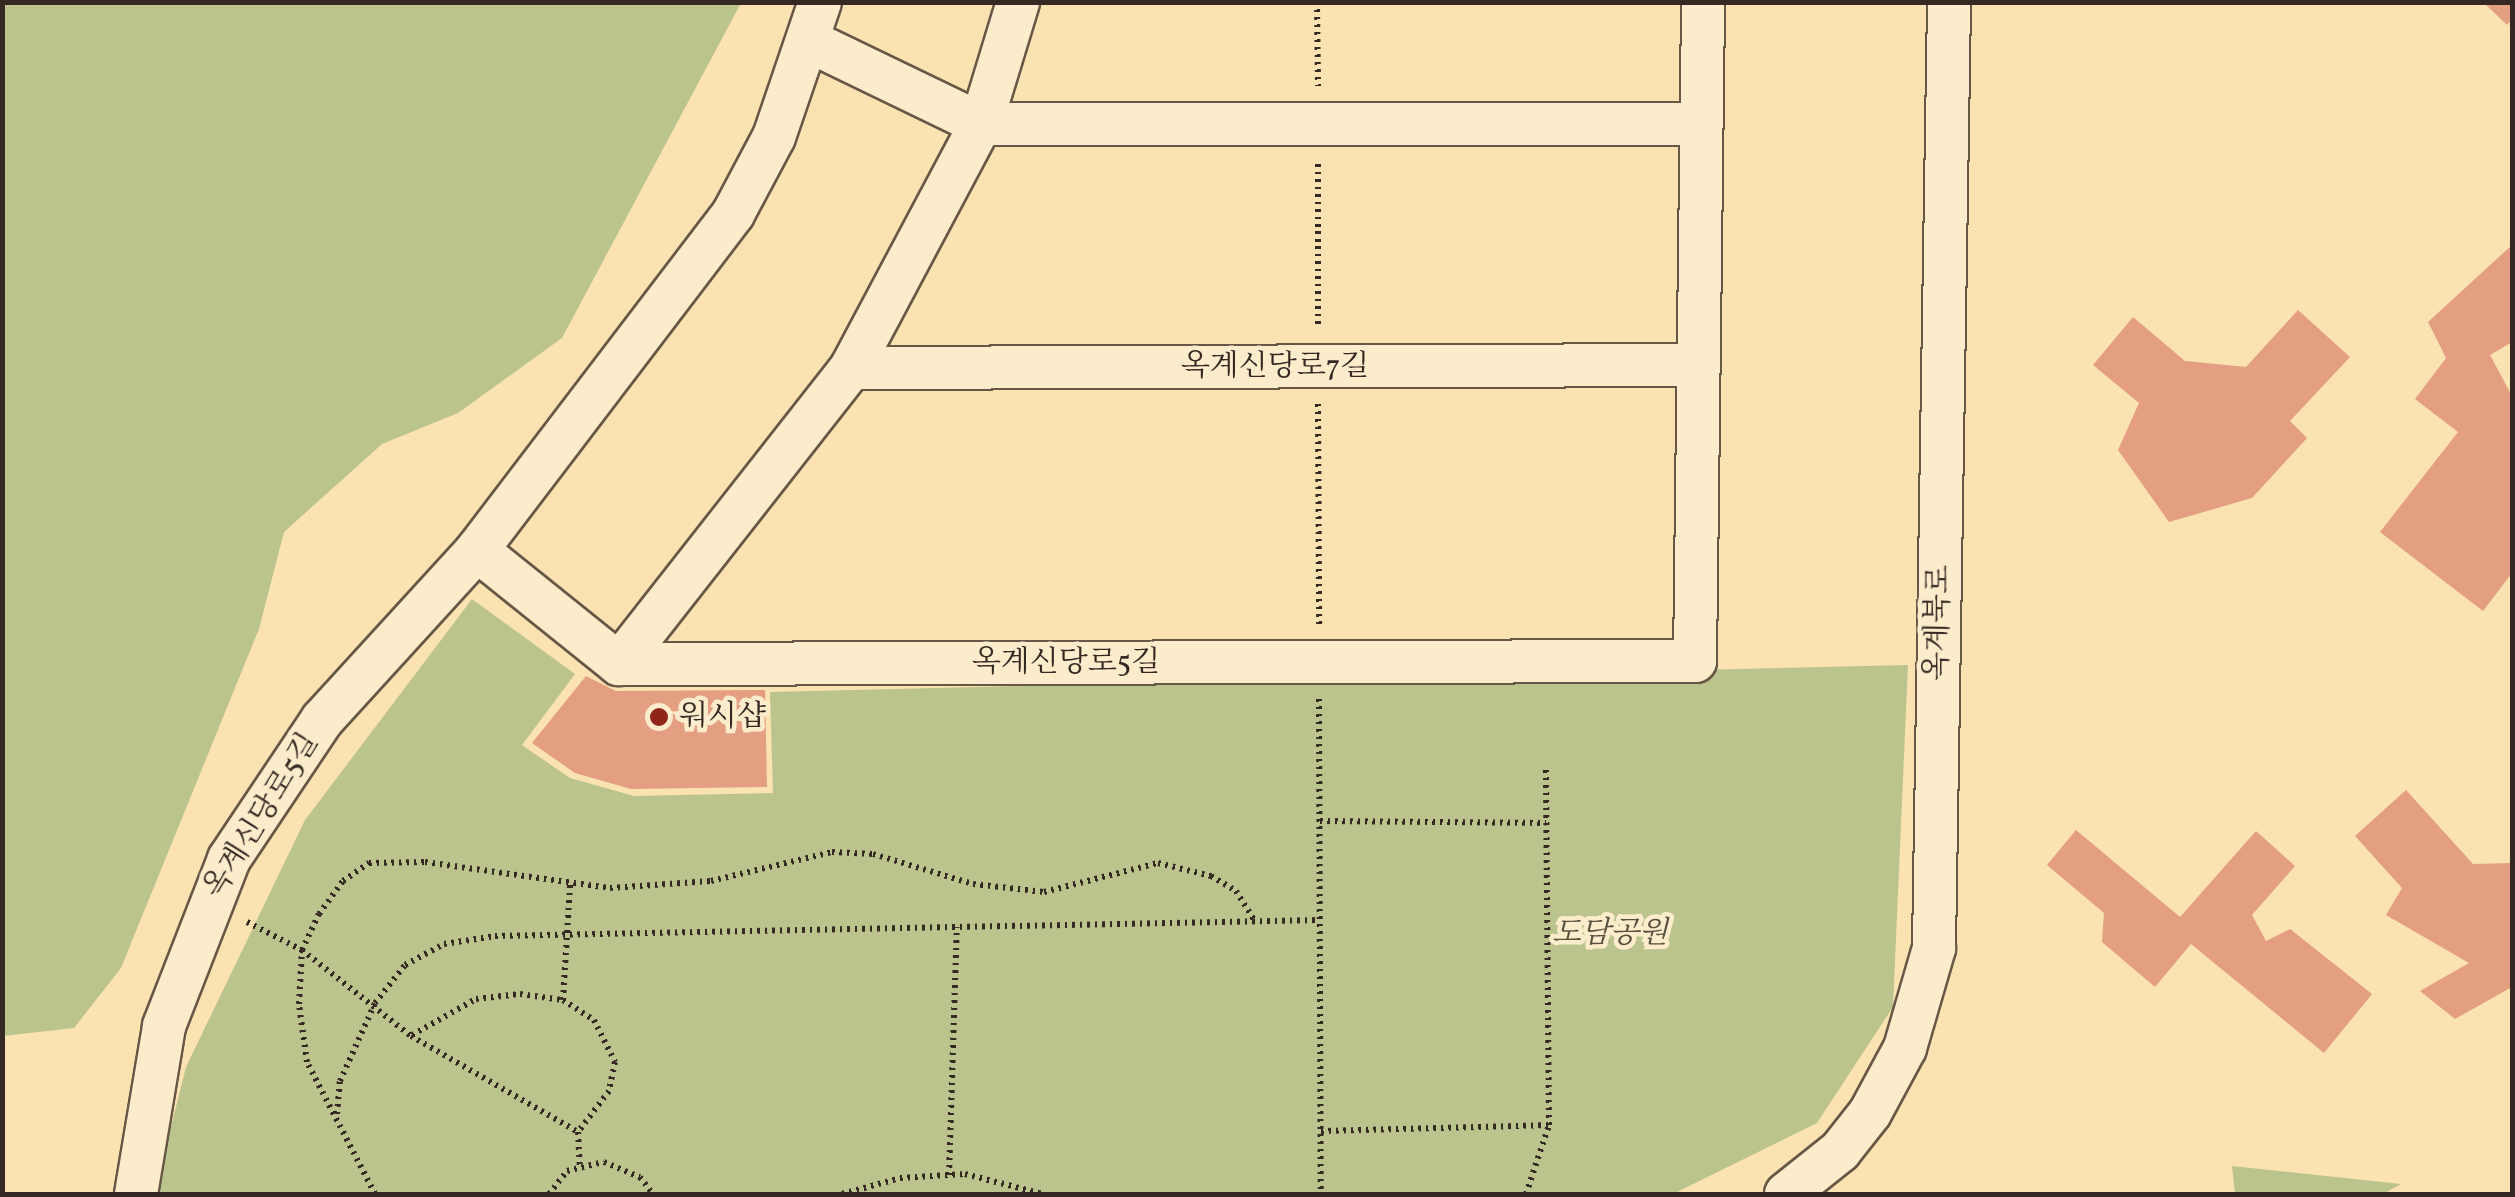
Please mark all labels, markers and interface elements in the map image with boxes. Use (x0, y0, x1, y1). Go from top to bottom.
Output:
street label: 옥계신당로7길 (1181, 349, 1369, 385)
street label: 옥계북로 (1920, 565, 1958, 681)
street label: 옥계신당로5길 (972, 645, 1160, 681)
place label: 워시샵 (679, 699, 766, 735)
marker: 워시샵 (648, 706, 670, 728)
street label: 옥계신당로5길 (197, 727, 327, 905)
park label: 도담공원 (1552, 916, 1668, 952)

